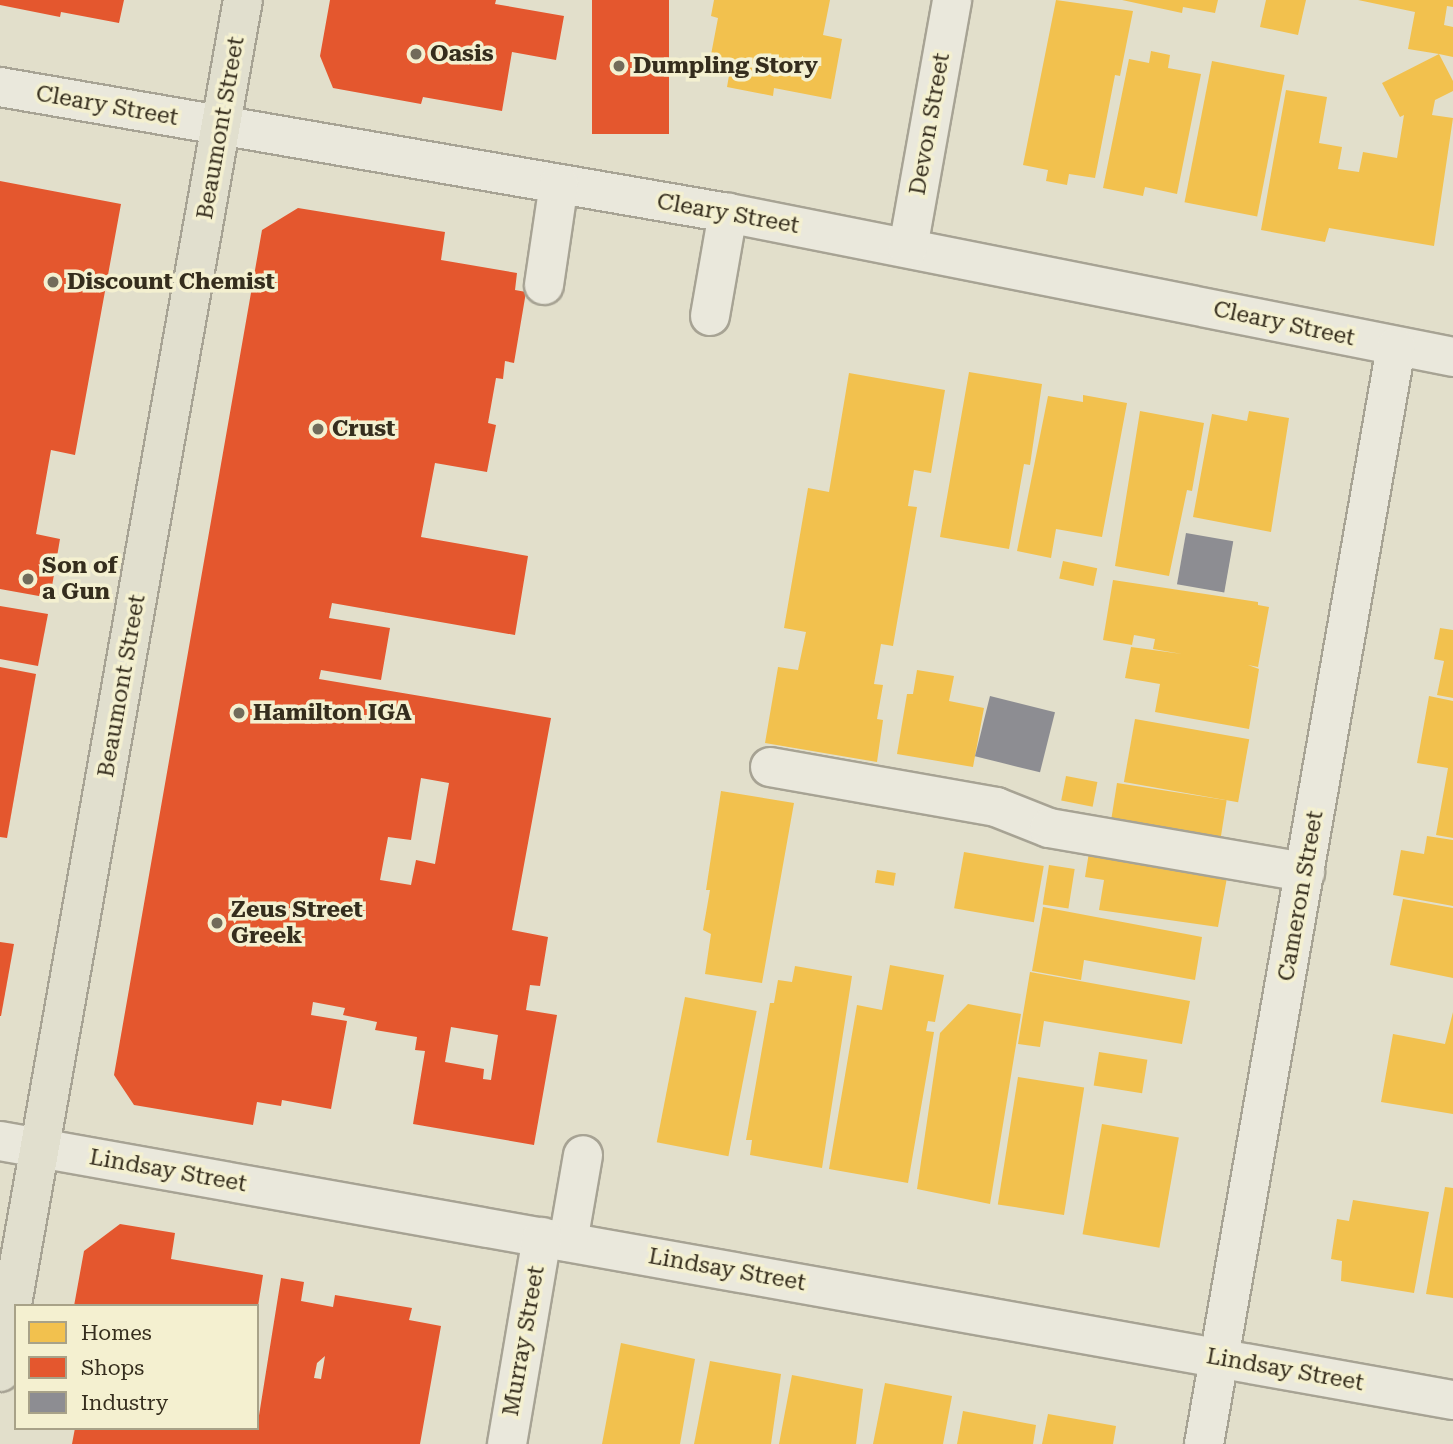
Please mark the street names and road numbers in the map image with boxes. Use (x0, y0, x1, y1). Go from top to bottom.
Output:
street label: Beaumont Street (191, 35, 251, 221)
street label: Devon Street (904, 51, 956, 197)
street label: Cleary Street (34, 80, 180, 132)
street label: Cleary Street (655, 188, 801, 240)
street label: Cleary Street (1211, 296, 1357, 352)
street label: Beaumont Street (92, 593, 152, 779)
street label: Cameron Street (1272, 809, 1330, 983)
street label: Lindsay Street (87, 1144, 249, 1198)
street label: Lindsay Street (646, 1243, 808, 1297)
street label: Murray Street (497, 1264, 551, 1418)
street label: Lindsay Street (1204, 1343, 1366, 1397)

